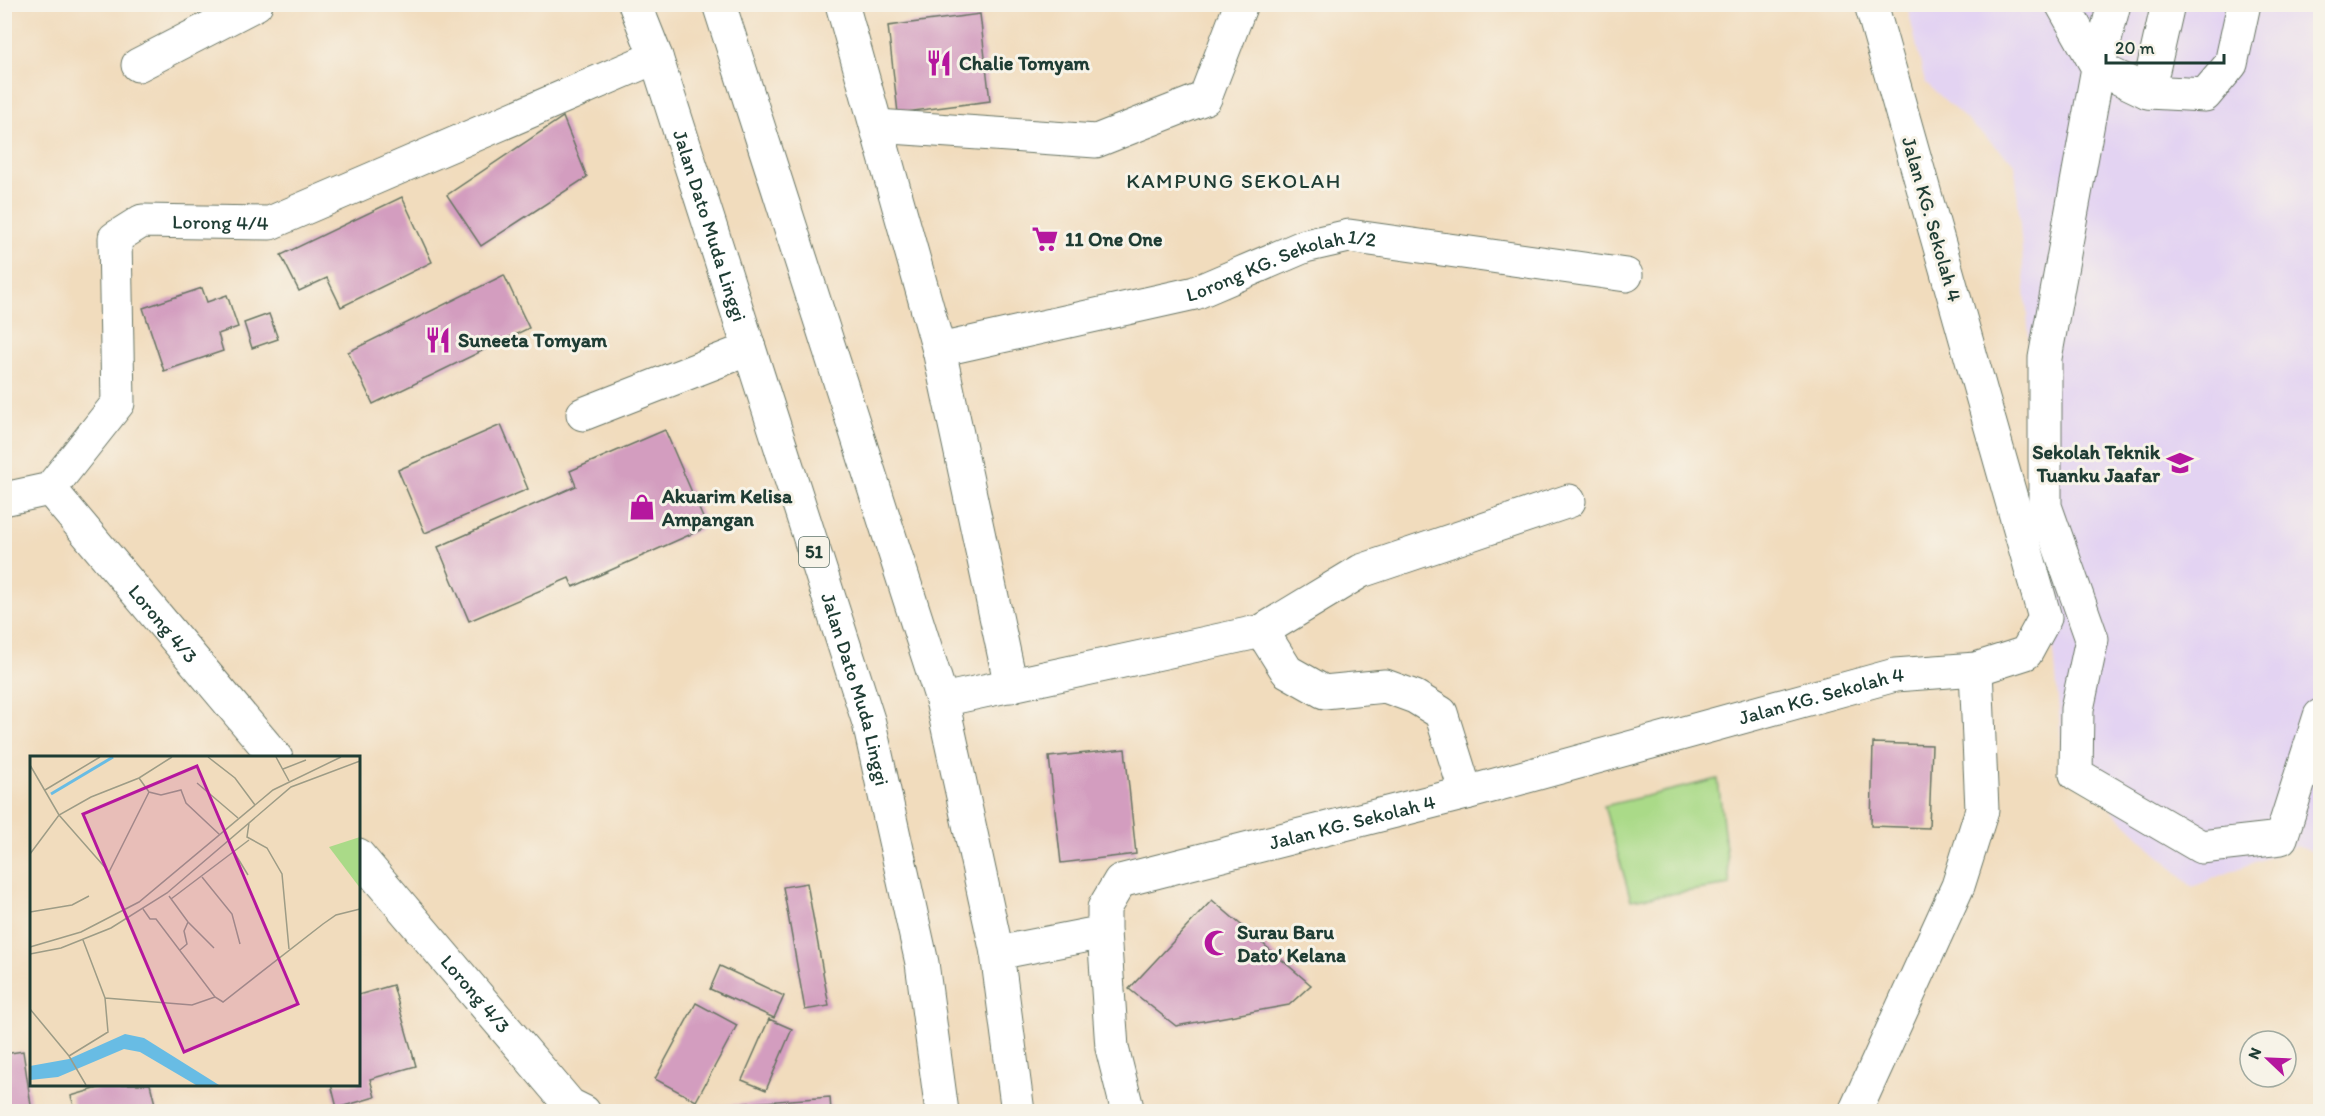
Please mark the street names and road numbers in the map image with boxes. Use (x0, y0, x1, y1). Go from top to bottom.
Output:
street label: Jalan Dato Muda Linggi (668, 127, 752, 324)
street label: Jalan KG. Sekolah 4 (1897, 134, 1967, 304)
street label: Lorong 4/4 (172, 209, 269, 235)
street label: Lorong KG. Sekolah 1/2 (1184, 224, 1378, 307)
road number: 51 (799, 537, 829, 567)
street label: Lorong 4/3 (123, 580, 203, 668)
street label: Jalan Dato Muda Linggi (816, 590, 894, 788)
street label: Jalan KG. Sekolah 4 (1736, 662, 1905, 729)
street label: Jalan KG. Sekolah 4 (1266, 789, 1438, 855)
street label: Lorong 4/3 (436, 950, 516, 1038)

